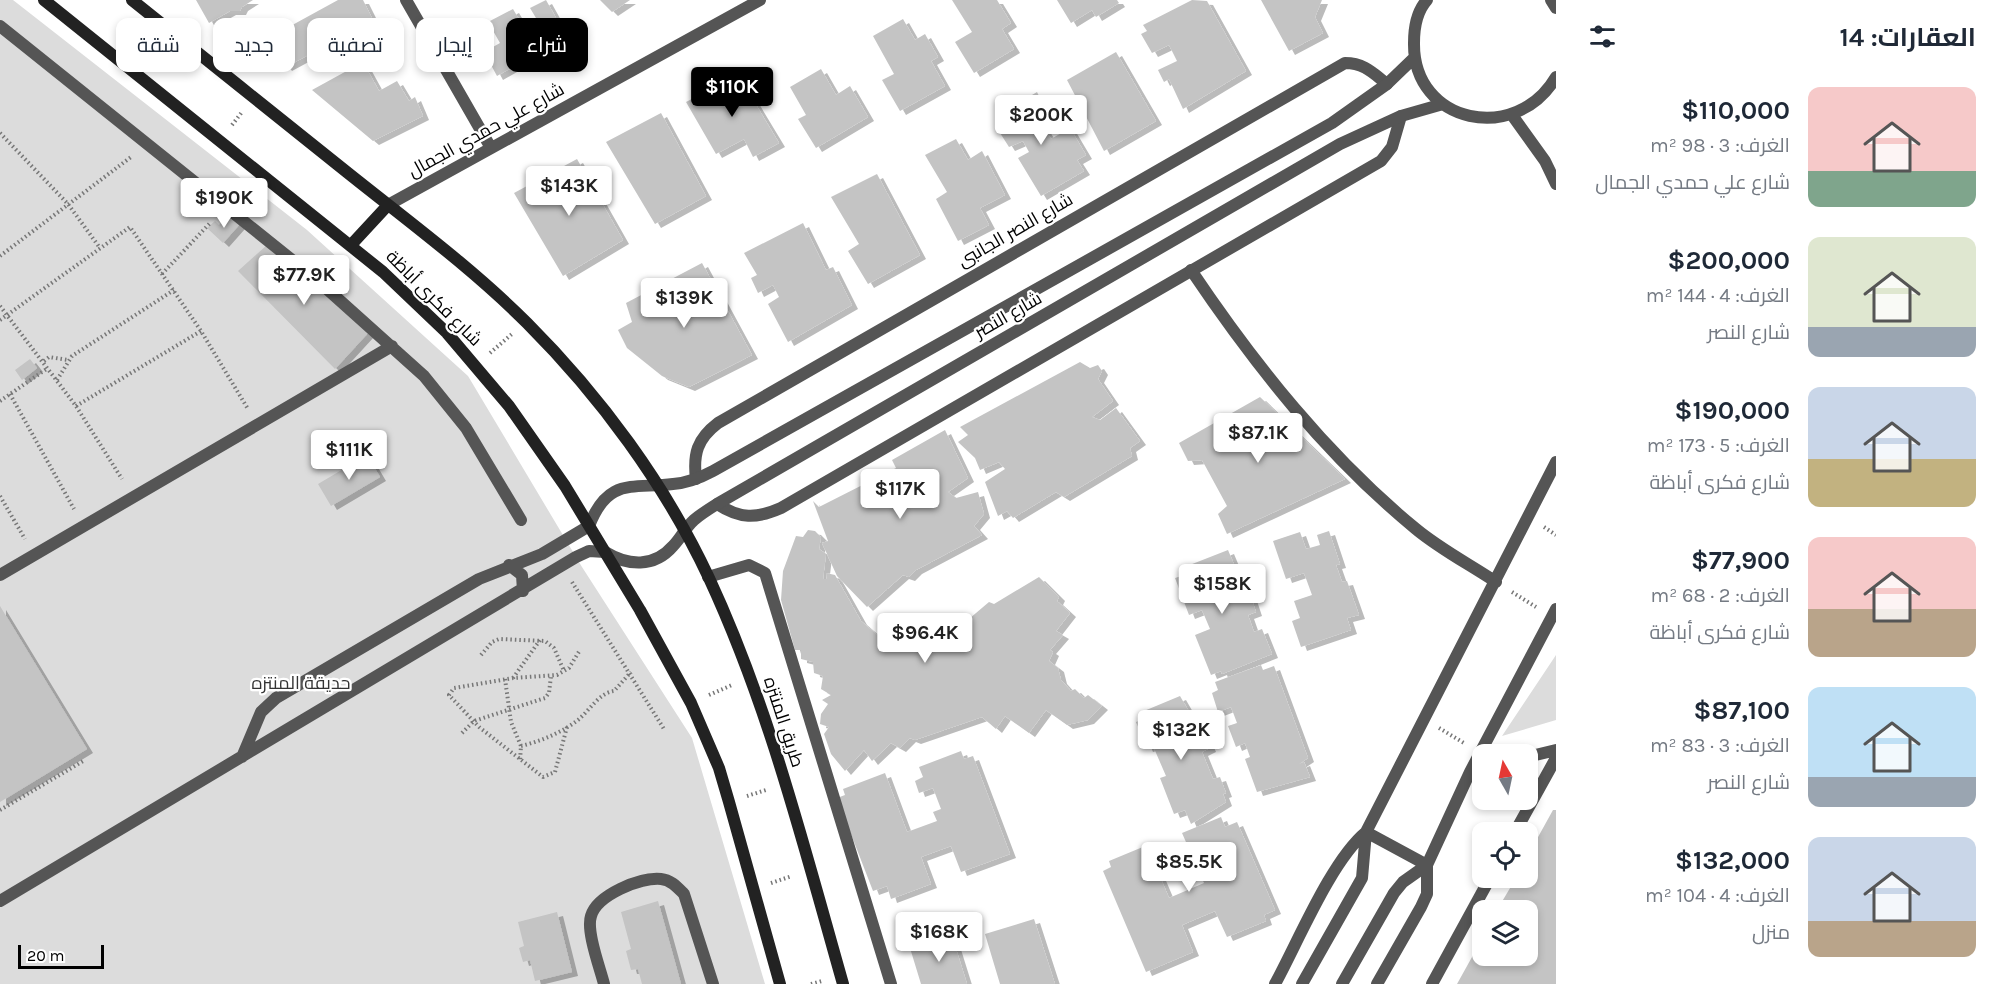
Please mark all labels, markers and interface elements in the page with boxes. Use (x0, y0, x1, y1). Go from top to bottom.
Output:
chip: شقة (116, 18, 201, 72)
chip: جديد (213, 18, 295, 72)
chip: تصفية (307, 18, 404, 72)
chip: إيجار (416, 18, 494, 72)
chip: شراء (506, 18, 588, 72)
icon: filters (1586, 20, 1619, 53)
text: العقارات: 14 (1840, 22, 1976, 53)
pin: $110K (690, 67, 774, 118)
text: $110K (705, 75, 759, 98)
street label: شارع علي حمدي الجمال (404, 78, 569, 185)
pin: $200K (999, 95, 1083, 146)
text: $110,000 (1681, 95, 1790, 126)
text: $200K (1009, 103, 1073, 126)
icon: home (1856, 111, 1928, 183)
text: الغرف: 3 · 98 m² (1650, 134, 1790, 157)
pin: $143K (527, 166, 611, 217)
text: شارع علي حمدي الجمال (1595, 171, 1790, 194)
text: $143K (540, 174, 598, 197)
pin: $190K (182, 178, 266, 229)
text: $190K (195, 186, 253, 209)
street label: شارع النصر الجانبى (953, 188, 1077, 273)
text: $200,000 (1668, 245, 1790, 276)
street label: شارع فكرى أباظة (381, 246, 486, 351)
pin: $77.9K (255, 255, 353, 306)
icon: home (1856, 261, 1928, 333)
text: $77.9K (272, 263, 336, 286)
pin: $139K (642, 278, 726, 329)
text: الغرف: 4 · 144 m² (1646, 284, 1790, 307)
text: $139K (655, 286, 713, 309)
street label: شارع النصر (969, 287, 1046, 344)
text: شارع النصر (1707, 321, 1790, 344)
text: $190,000 (1675, 395, 1790, 426)
icon: home (1856, 411, 1928, 483)
pin: $87.1K (1209, 413, 1307, 464)
text: $87.1K (1227, 421, 1289, 444)
pin: $111K (307, 430, 391, 481)
text: الغرف: 5 · 173 m² (1647, 434, 1790, 457)
text: $111K (325, 438, 373, 461)
pin: $117K (858, 469, 942, 520)
text: شارع فكرى أباظة (1650, 471, 1790, 494)
text: $117K (874, 477, 926, 500)
text: $77,900 (1691, 545, 1790, 576)
icon: home (1856, 561, 1928, 633)
pin: $158K (1180, 564, 1264, 615)
text: $158K (1193, 572, 1251, 595)
text: الغرف: 2 · 68 m² (1650, 584, 1790, 607)
pin: $96.4K (876, 613, 974, 664)
text: $96.4K (891, 621, 959, 644)
text: شارع فكرى أباظة (1650, 621, 1790, 644)
park label: حديقة المنتزه (251, 672, 351, 694)
street label: طريق المنتزه (758, 674, 809, 770)
text: $87,100 (1694, 695, 1790, 726)
pin: $132K (1139, 710, 1223, 761)
icon: home (1856, 711, 1928, 783)
text: $132K (1152, 718, 1210, 741)
text: الغرف: 3 · 83 m² (1650, 734, 1790, 757)
north arrow (1472, 744, 1538, 810)
map controls (1472, 744, 1538, 966)
text: شارع النصر (1707, 771, 1790, 794)
button: locate (1472, 822, 1538, 888)
pin: $85.5K (1140, 842, 1238, 893)
text: $132,000 (1675, 845, 1790, 876)
text: $85.5K (1155, 850, 1223, 873)
icon: home (1856, 861, 1928, 933)
text: الغرف: 4 · 104 m² (1645, 884, 1790, 907)
button: layers (1472, 900, 1538, 966)
pin: $168K (897, 912, 981, 963)
text: $168K (909, 920, 969, 943)
text: منزل (1752, 921, 1790, 944)
scale bar (18, 942, 104, 970)
text: 20 m (27, 946, 65, 965)

